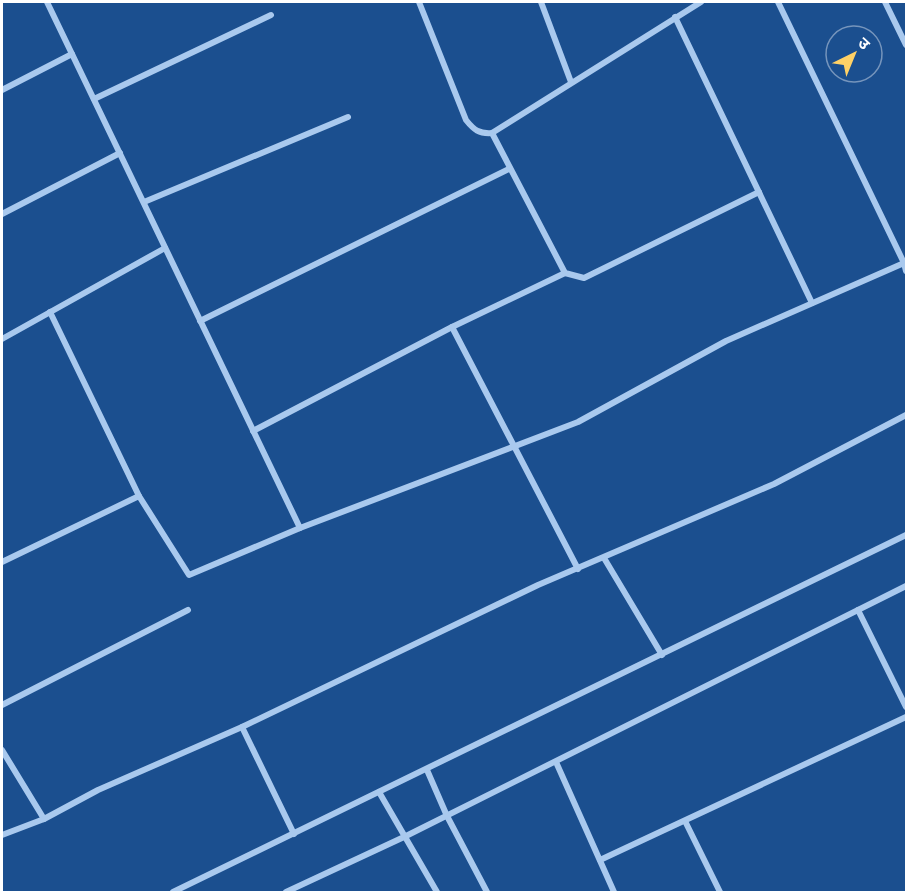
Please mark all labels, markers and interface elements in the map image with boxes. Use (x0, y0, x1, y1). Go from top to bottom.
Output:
north arrow (824, 24, 884, 84)
text: उ (853, 33, 875, 55)

